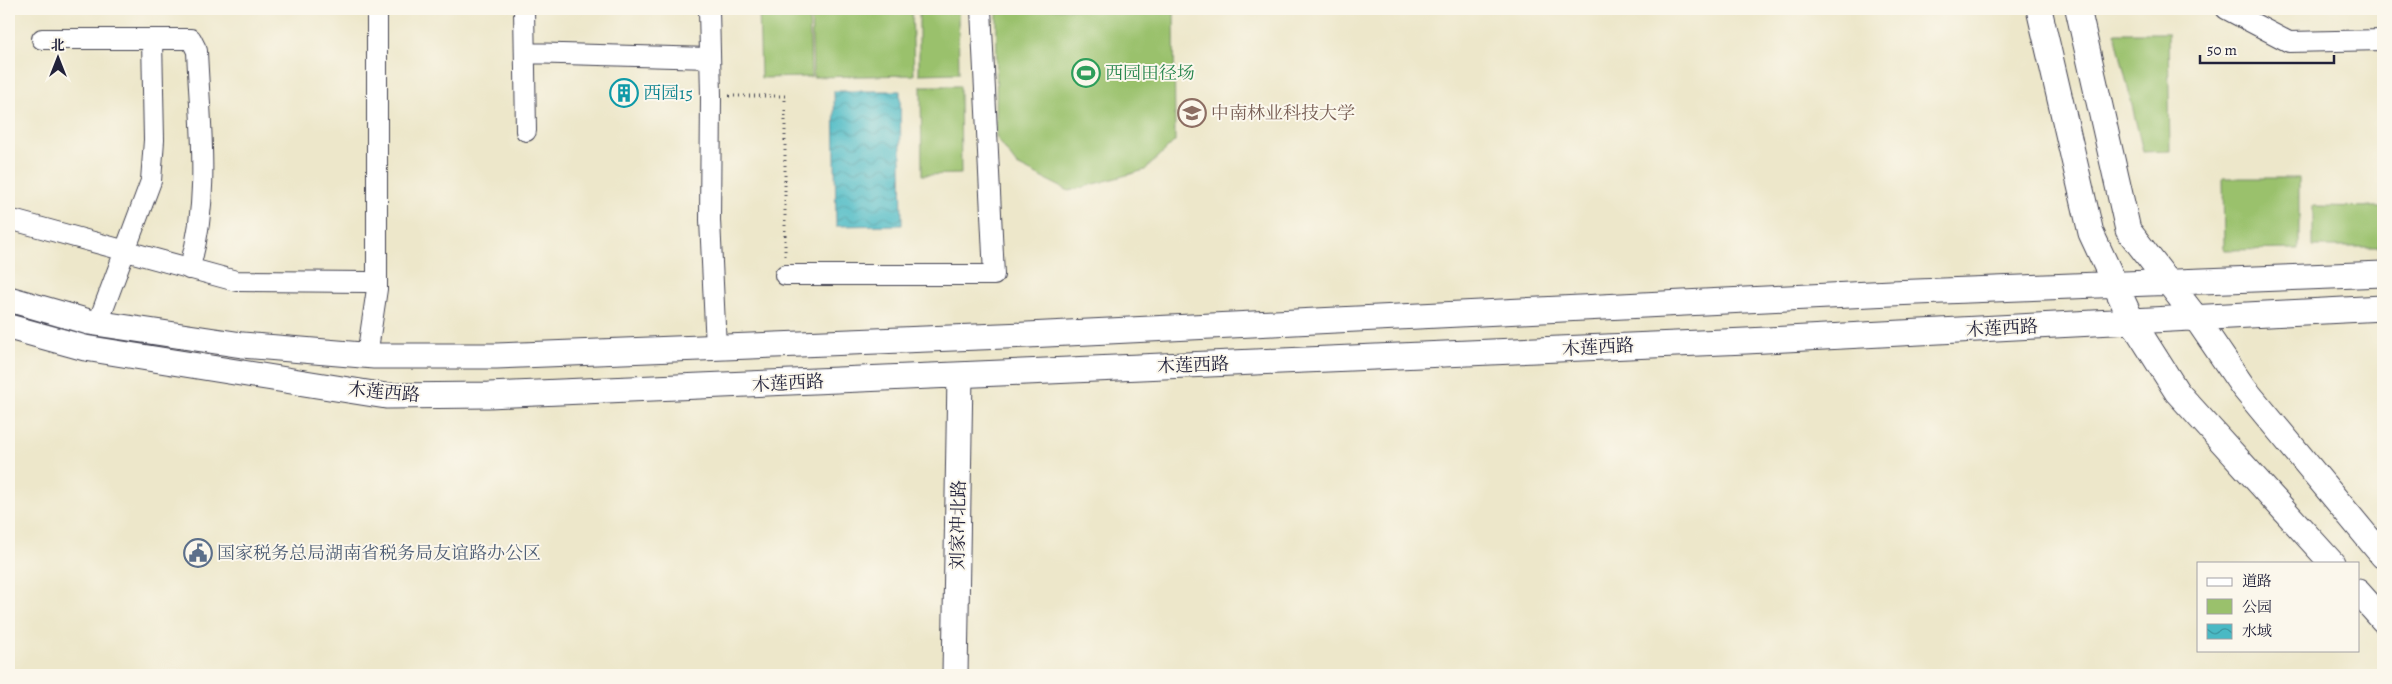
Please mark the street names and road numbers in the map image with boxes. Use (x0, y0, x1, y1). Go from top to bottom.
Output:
street label: 木莲西路 (1965, 314, 2039, 342)
street label: 木莲西路 (1561, 333, 1635, 361)
street label: 木莲西路 (1157, 352, 1229, 378)
street label: 木莲西路 (751, 369, 825, 397)
street label: 木莲西路 (347, 377, 421, 407)
street label: 刘家冲北路 (945, 480, 971, 570)

